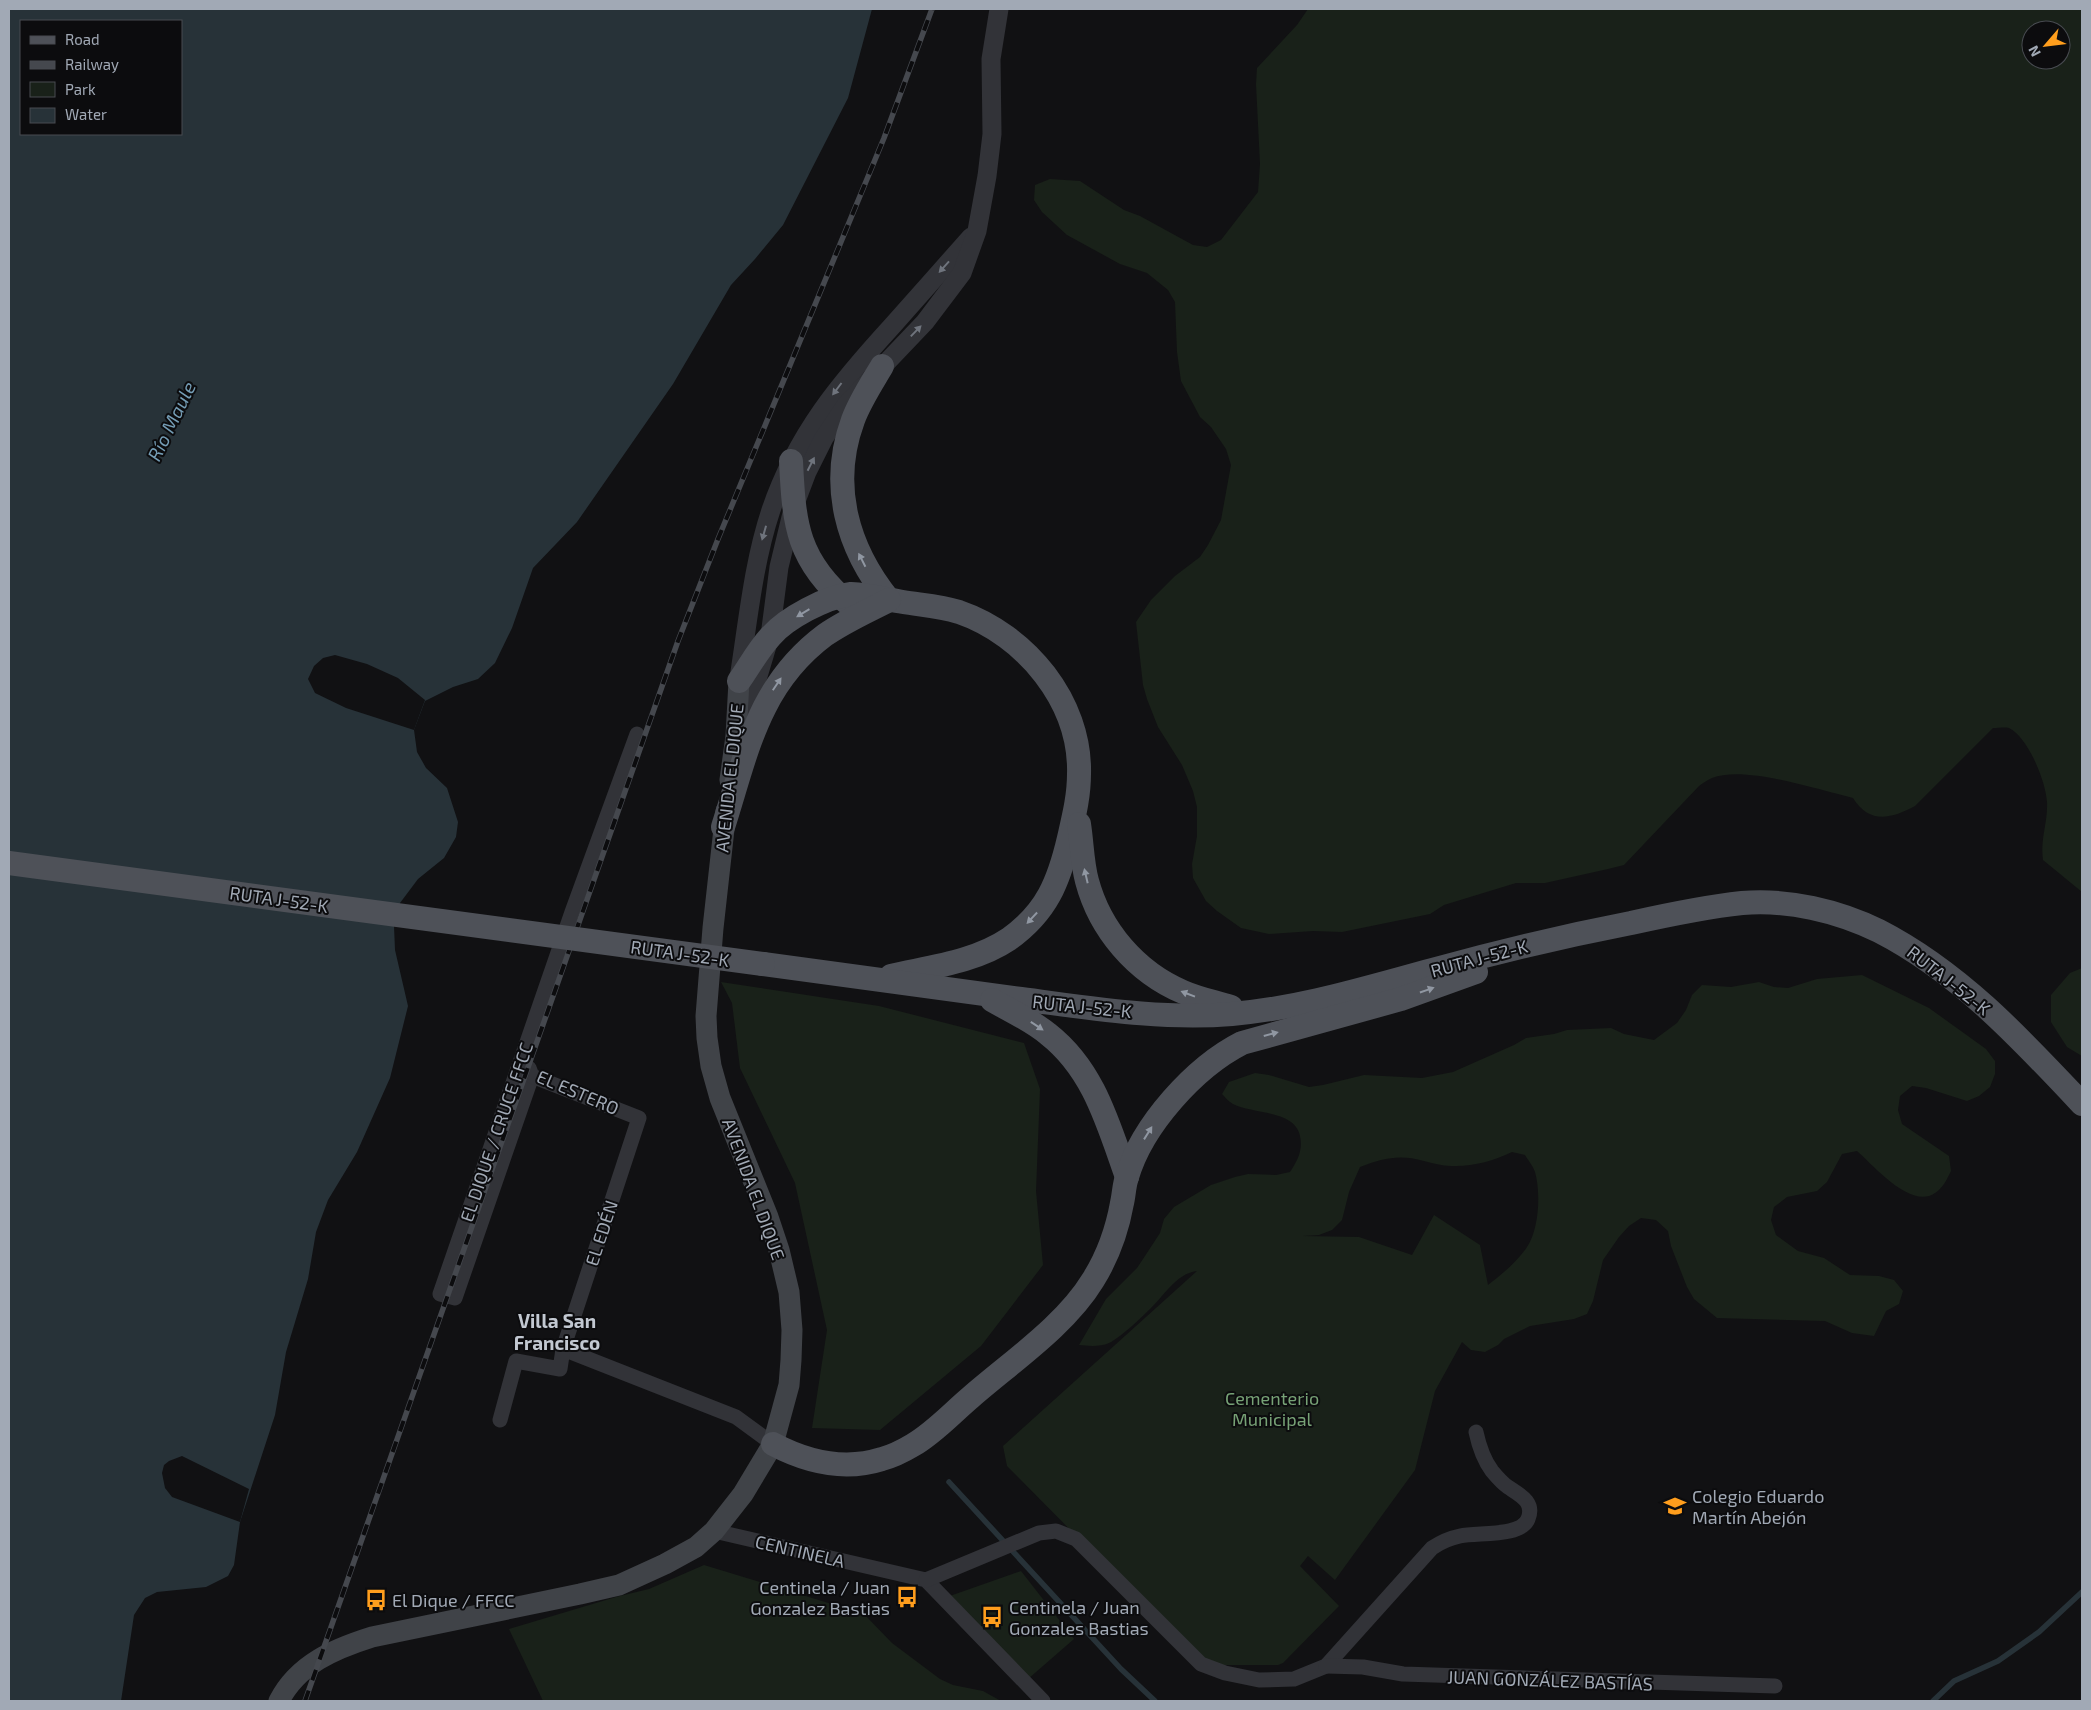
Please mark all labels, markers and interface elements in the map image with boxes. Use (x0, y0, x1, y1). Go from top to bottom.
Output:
legend (20, 20, 182, 135)
north arrow (2021, 20, 2071, 70)
text: Road (65, 30, 100, 48)
text: N (2024, 43, 2044, 60)
text: Railway (65, 55, 119, 73)
text: Park (65, 80, 96, 98)
text: Water (65, 105, 107, 123)
one-way arrow (939, 260, 950, 273)
one-way arrow (910, 325, 922, 337)
water label: Río Maule (142, 378, 200, 464)
one-way arrow (831, 382, 842, 395)
one-way arrow (807, 456, 815, 471)
one-way arrow (760, 525, 768, 540)
one-way arrow (858, 553, 866, 567)
one-way arrow (796, 609, 809, 618)
one-way arrow (773, 678, 782, 691)
street label: AVENIDA EL DIQUE (710, 703, 748, 853)
one-way arrow (1082, 868, 1090, 883)
street label: RUTA J-52-K (228, 881, 330, 917)
one-way arrow (1026, 912, 1038, 924)
street label: RUTA J-52-K (1428, 934, 1530, 982)
street label: RUTA J-52-K (629, 935, 731, 971)
street label: RUTA J-52-K (1903, 941, 1995, 1020)
one-way arrow (1420, 985, 1435, 993)
street label: RUTA J-52-K (1031, 990, 1133, 1022)
one-way arrow (1180, 990, 1195, 998)
one-way arrow (1030, 1021, 1043, 1031)
one-way arrow (1263, 1030, 1279, 1038)
street label: EL DIQUE / CRUCE FFCC (455, 1039, 537, 1225)
street label: EL ESTERO (534, 1065, 622, 1119)
street label: AVENIDA EL DIQUE (718, 1115, 790, 1263)
one-way arrow (1144, 1127, 1153, 1140)
street label: EL EDÉN (580, 1197, 622, 1269)
district label: Villa San Francisco (514, 1309, 600, 1354)
park label: Cementerio Municipal (1225, 1387, 1319, 1430)
place label: Colegio Eduardo Martín Abejón (1692, 1485, 1824, 1528)
school or university icon: Colegio Eduardo Martín Abejón (1662, 1493, 1688, 1519)
street label: CENTINELA (753, 1530, 848, 1572)
place label: Centinela / Juan Gonzalez Bastias (750, 1576, 890, 1619)
bus stop icon: Centinela / Juan Gonzalez Bastias (894, 1584, 920, 1610)
bus stop icon: El Dique / FFCC (363, 1587, 389, 1613)
place label: El Dique / FFCC (392, 1589, 515, 1611)
place label: Centinela / Juan Gonzales Bastias (1009, 1596, 1149, 1639)
bus stop icon: Centinela / Juan Gonzales Bastias (979, 1604, 1005, 1630)
street label: JUAN GONZÁLEZ BASTÍAS (1447, 1665, 1653, 1695)

